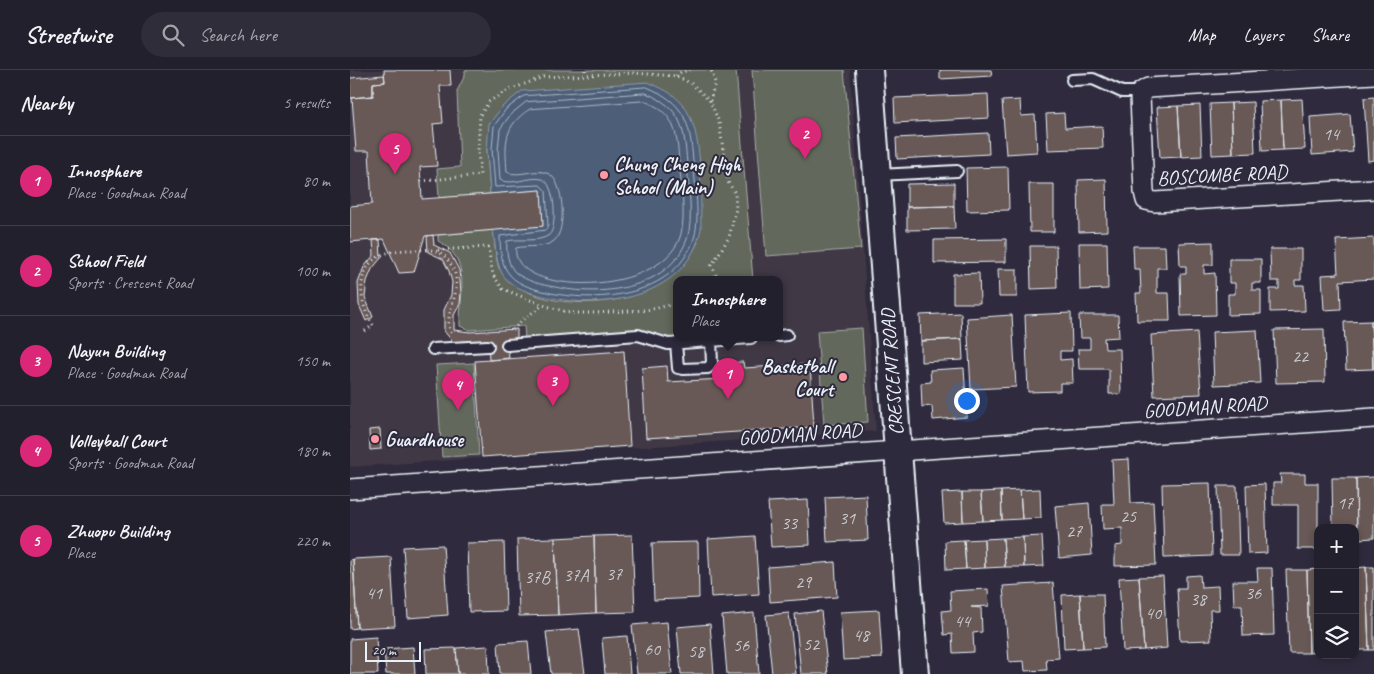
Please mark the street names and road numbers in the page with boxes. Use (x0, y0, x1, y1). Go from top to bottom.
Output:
street label: BOSCOMBE ROAD (1156, 159, 1289, 191)
street label: CRESCENT ROAD (875, 307, 909, 436)
street label: GOODMAN ROAD (1143, 390, 1270, 424)
street label: GOODMAN ROAD (738, 417, 865, 451)

